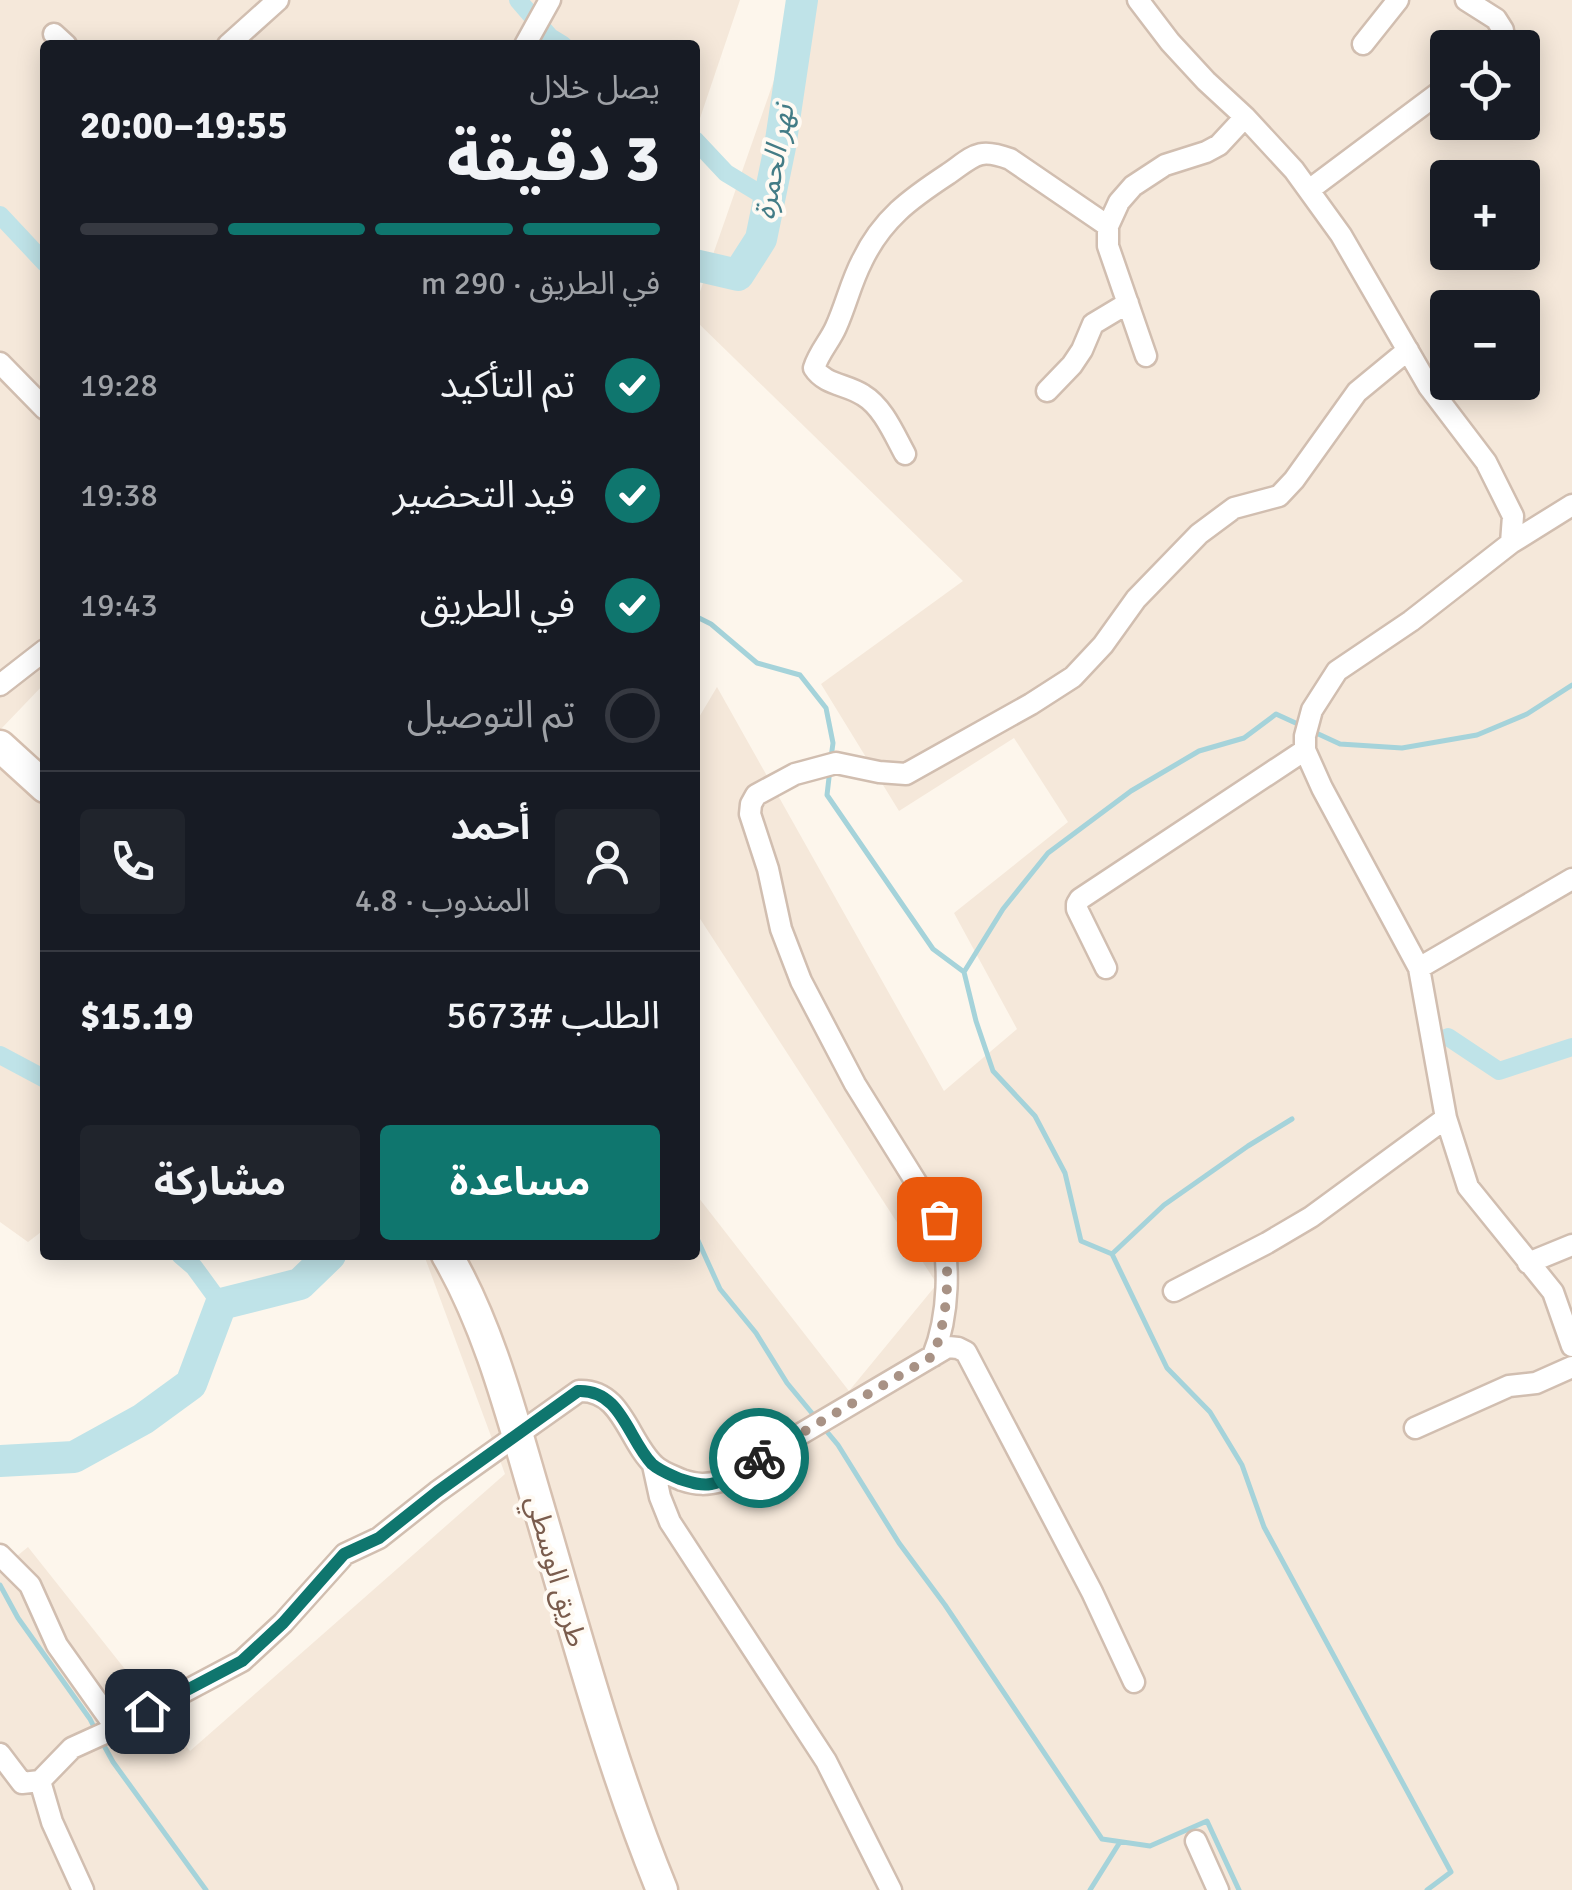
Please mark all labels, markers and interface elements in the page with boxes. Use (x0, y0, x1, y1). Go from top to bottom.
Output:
map controls (1430, 30, 1540, 400)
button: locate (1430, 30, 1540, 140)
text: يصل خلال (529, 68, 660, 107)
water label: نهر الحمرة (746, 99, 803, 222)
text: 19:55–20:00 (80, 102, 288, 149)
text: 3 دقيقة (447, 119, 660, 199)
button: + (1430, 160, 1540, 270)
text: في الطريق · 290 m (421, 264, 660, 303)
button: − (1430, 290, 1540, 400)
icon: check (605, 358, 660, 413)
text: تم التأكيد (440, 361, 575, 408)
text: 19:28 (80, 366, 158, 405)
icon: check (605, 468, 660, 523)
text: قيد التحضير (393, 471, 575, 518)
text: 19:38 (80, 476, 158, 515)
icon: check (605, 578, 660, 633)
text: في الطريق (420, 581, 575, 628)
text: 19:43 (80, 586, 158, 625)
text: تم التوصيل (407, 691, 575, 738)
text: أحمد (450, 803, 530, 850)
button: phone (80, 809, 185, 914)
button: person (555, 809, 660, 914)
text: المندوب · 4.8 (355, 881, 530, 920)
text: الطلب #5673 (446, 992, 660, 1039)
text: $15.19 (80, 993, 194, 1040)
button: مشاركة (80, 1125, 360, 1240)
button: مساعدة (380, 1125, 660, 1240)
pin (897, 1177, 982, 1262)
icon: bag (912, 1192, 967, 1247)
courier (709, 1408, 809, 1508)
icon: bike (732, 1431, 787, 1486)
street label: طريق الوسطي (515, 1492, 594, 1652)
pin (105, 1669, 190, 1754)
icon: home (120, 1684, 175, 1739)

